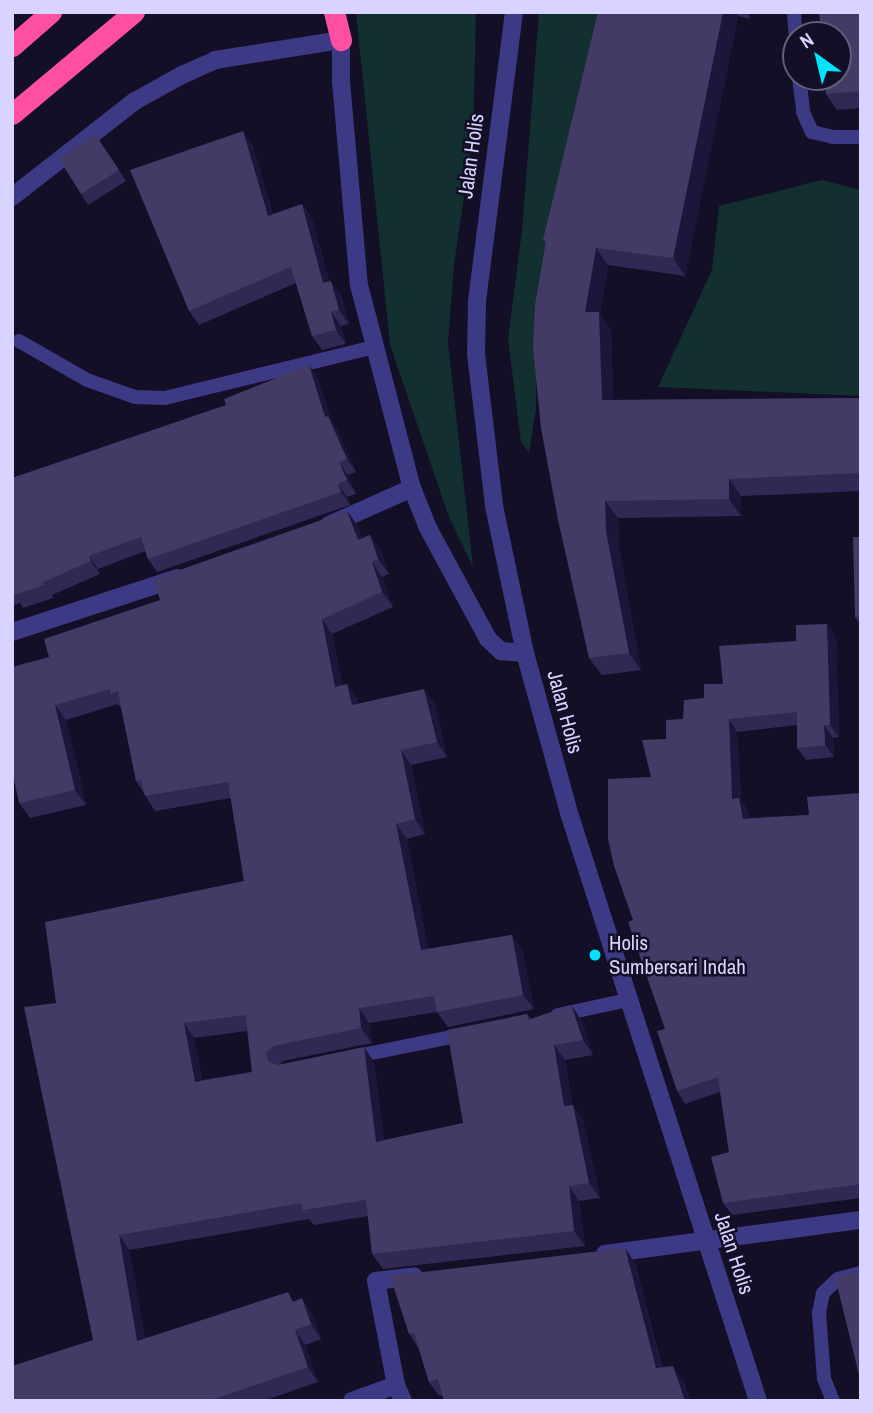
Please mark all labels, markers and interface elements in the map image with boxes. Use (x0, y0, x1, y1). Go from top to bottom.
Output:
north arrow (782, 21, 852, 91)
text: N (794, 26, 818, 54)
street label: Jalan Holis (453, 112, 489, 200)
street label: Jalan Holis (542, 668, 588, 756)
place label: Holis Sumbersari Indah (609, 930, 746, 980)
marker: Holis Sumbersari Indah (587, 947, 603, 963)
street label: Jalan Holis (709, 1209, 759, 1297)

